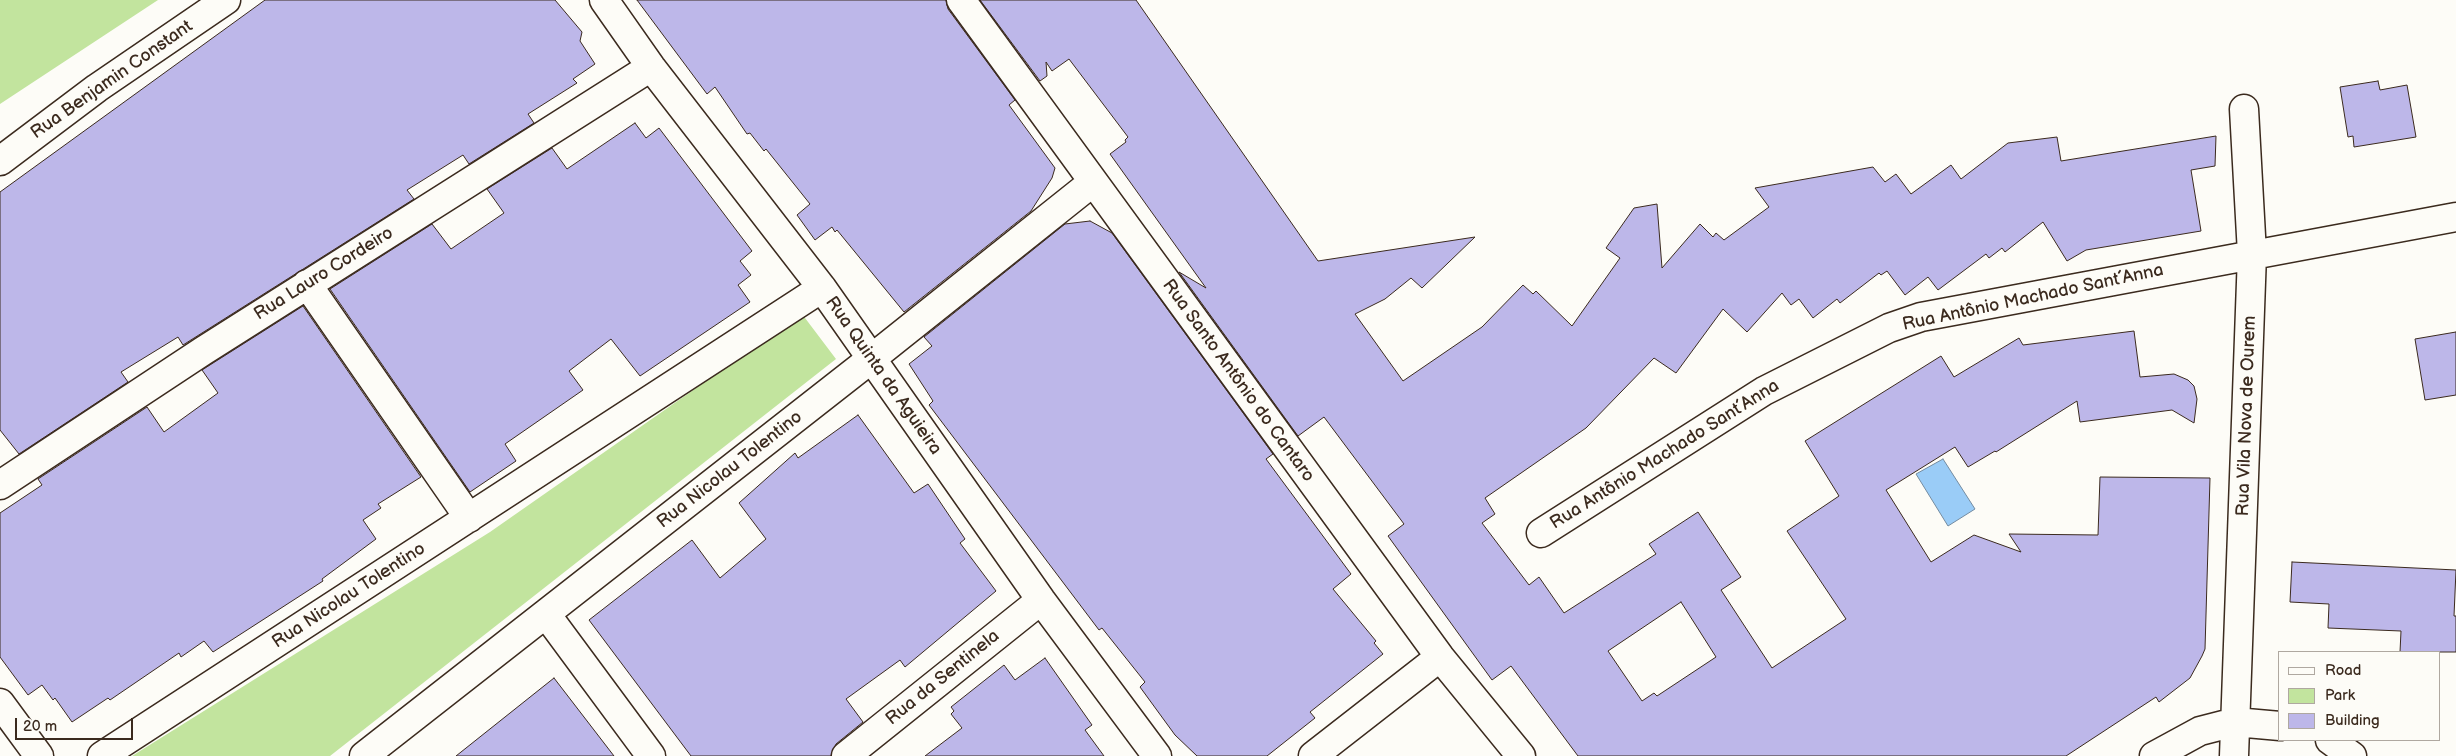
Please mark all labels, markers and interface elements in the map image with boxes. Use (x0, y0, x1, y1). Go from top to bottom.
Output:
street label: Rua Benjamin Constant (27, 16, 197, 144)
street label: Rua Lauro Cordeiro (251, 222, 397, 326)
street label: Rua Antônio Machado Sant´Anna (1901, 260, 2165, 336)
street label: Rua Santo Antônio do Cantaro (1157, 276, 1319, 486)
street label: Rua Quinta da Aguieira (820, 293, 946, 459)
street label: Rua Vila Nova de Ourem (2233, 315, 2261, 517)
street label: Rua Antônio Machado Sant´Anna (1546, 375, 1784, 535)
street label: Rua Nicolau Tolentino (653, 407, 807, 533)
street label: Rua Nicolau Tolentino (268, 538, 430, 654)
street label: Rua da Sentinela (882, 626, 1004, 730)
legend (2278, 651, 2441, 741)
text: Road (2325, 661, 2361, 680)
text: Park (2325, 686, 2355, 705)
scale bar (18, 708, 135, 740)
text: Building (2325, 711, 2380, 730)
text: 20 m (23, 717, 57, 736)

